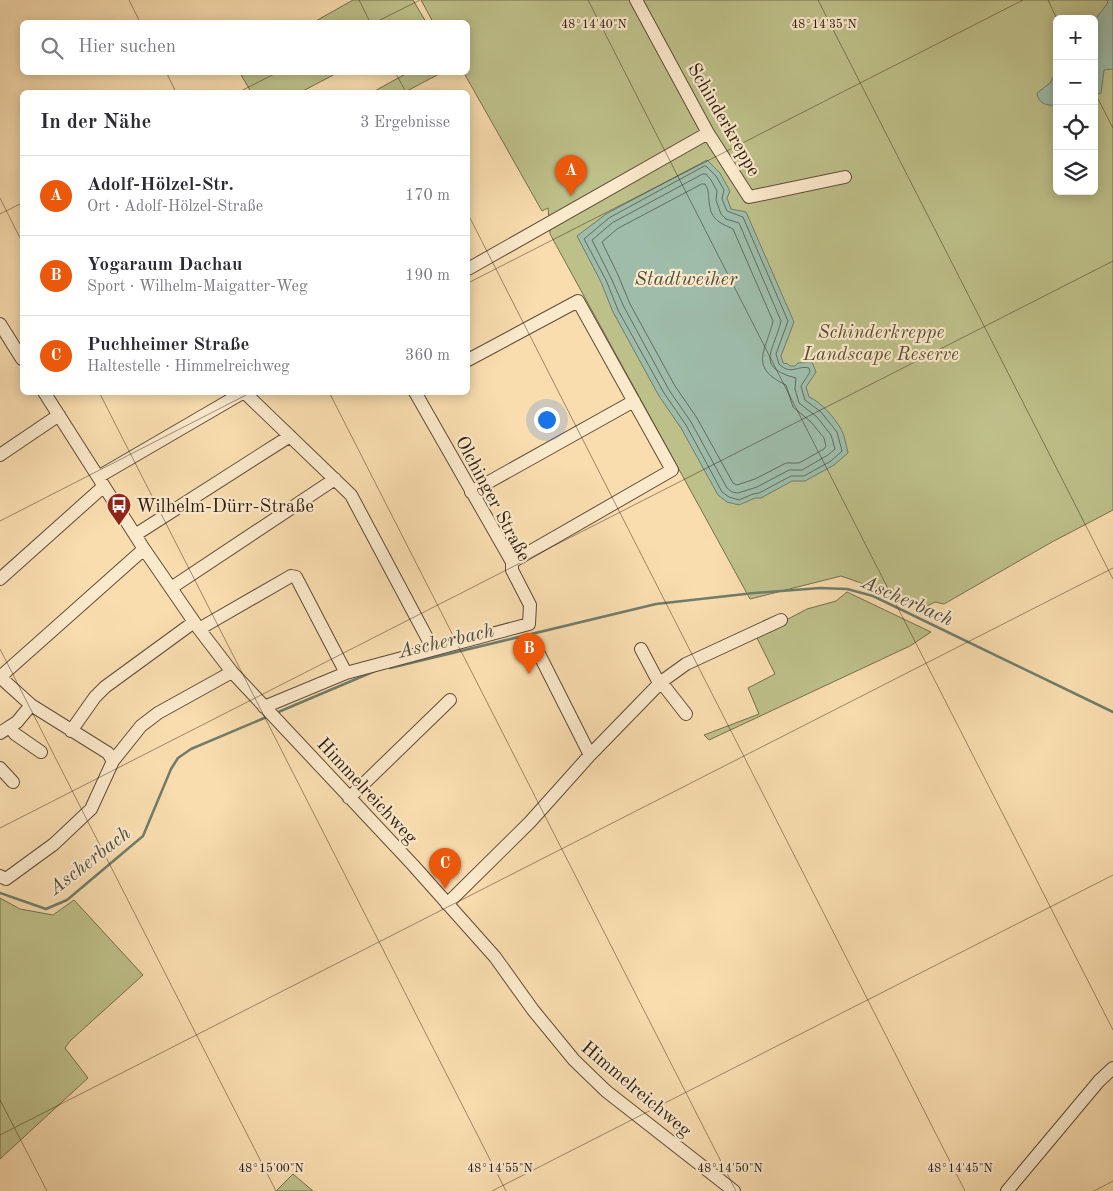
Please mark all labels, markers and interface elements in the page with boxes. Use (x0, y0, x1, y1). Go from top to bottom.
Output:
map controls (1053, 15, 1098, 195)
button: + (1053, 15, 1098, 60)
text: 48°14'35"N (791, 18, 857, 31)
text: 48°14'40"N (561, 19, 627, 31)
search box (20, 20, 470, 75)
icon: search (38, 34, 66, 62)
text: Hier suchen (78, 38, 176, 57)
street label: Schinderkreppe (683, 60, 763, 180)
button: − (1053, 60, 1098, 105)
button: locate (1053, 105, 1098, 150)
text: In der Nähe (40, 112, 151, 133)
text: 3 Ergebnisse (360, 115, 450, 131)
button: layers (1053, 150, 1098, 195)
pin: A (555, 155, 587, 196)
text: Adolf-Hölzel-Str. (87, 176, 234, 195)
text: A (50, 188, 62, 204)
text: 170 m (405, 188, 450, 204)
text: Ort · Adolf-Hölzel-Straße (87, 199, 263, 215)
text: Yogaraum Dachau (87, 256, 242, 275)
text: B (50, 268, 62, 284)
text: 190 m (405, 268, 450, 284)
water label: Stadtweiher (635, 270, 738, 290)
text: Sport · Wilhelm-Maigatter-Weg (87, 279, 308, 295)
park label: Schinderkreppe Landscape Reserve (802, 324, 959, 365)
text: Puchheimer Straße (87, 336, 249, 355)
text: C (51, 348, 61, 364)
text: 360 m (405, 348, 450, 364)
text: Haltestelle · Himmelreichweg (87, 359, 290, 375)
your location (534, 407, 560, 433)
street label: Olchinger Straße (451, 433, 533, 565)
bus stop icon: Wilhelm-Dürr-Straße (106, 492, 132, 526)
place label: Wilhelm-Dürr-Straße (136, 498, 314, 517)
water label: Ascherbach (858, 572, 956, 631)
water label: Ascherbach (396, 621, 496, 663)
pin: B (513, 633, 545, 674)
street label: Himmelreichweg (312, 735, 420, 849)
water label: Ascherbach (45, 824, 135, 900)
pin: C (429, 848, 461, 889)
street label: Himmelreichweg (577, 1039, 695, 1142)
text: 48°15'00"N (238, 1162, 304, 1175)
text: 48°14'55"N (467, 1162, 533, 1175)
text: 48°14'50"N (697, 1162, 763, 1175)
text: 48°14'45"N (927, 1162, 993, 1175)

